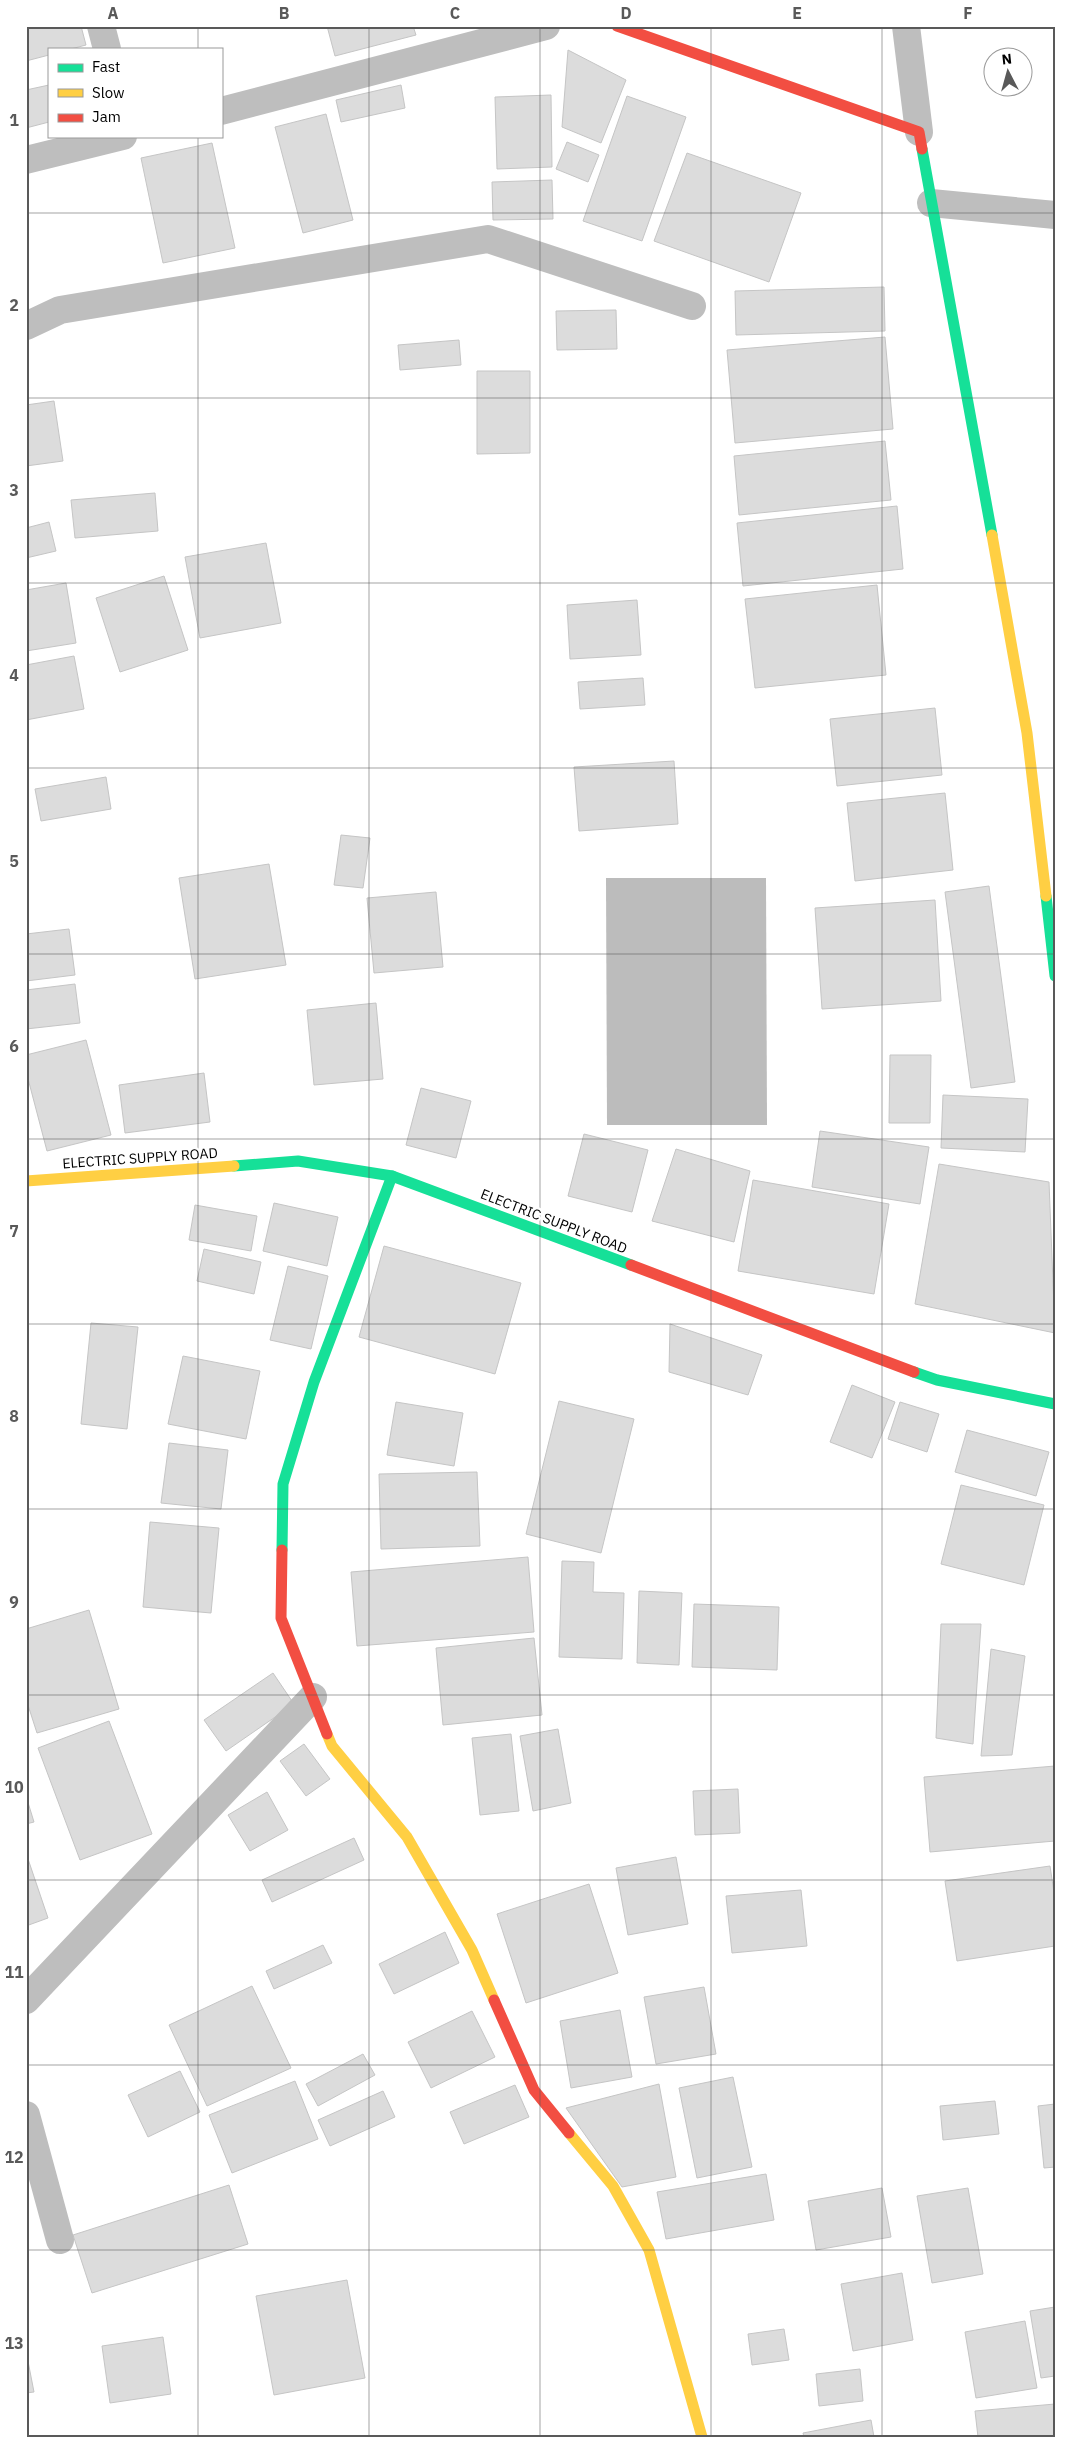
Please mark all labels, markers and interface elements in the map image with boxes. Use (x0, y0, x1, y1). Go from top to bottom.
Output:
text: A (108, 3, 119, 23)
text: B (279, 3, 290, 23)
text: C (450, 3, 460, 23)
text: D (620, 3, 632, 23)
text: E (792, 3, 802, 23)
text: F (963, 3, 973, 23)
legend (48, 48, 222, 138)
north arrow (984, 48, 1034, 98)
text: N (1001, 50, 1013, 69)
text: Fast (92, 57, 120, 76)
text: Slow (92, 83, 125, 102)
text: Jam (92, 107, 121, 126)
text: 1 (9, 110, 19, 130)
text: 2 (9, 295, 19, 315)
text: 3 (9, 480, 19, 500)
text: 4 (9, 665, 19, 685)
text: 5 (9, 851, 19, 871)
text: 6 (9, 1036, 19, 1056)
street label: ELECTRIC SUPPLY ROAD (62, 1144, 218, 1172)
street label: ELECTRIC SUPPLY ROAD (478, 1185, 630, 1257)
text: 7 (9, 1221, 19, 1241)
text: 8 (9, 1406, 19, 1426)
text: 9 (9, 1592, 19, 1612)
text: 10 (4, 1777, 24, 1797)
text: 11 (4, 1962, 24, 1982)
text: 12 (4, 2147, 24, 2167)
text: 13 (4, 2333, 24, 2353)

